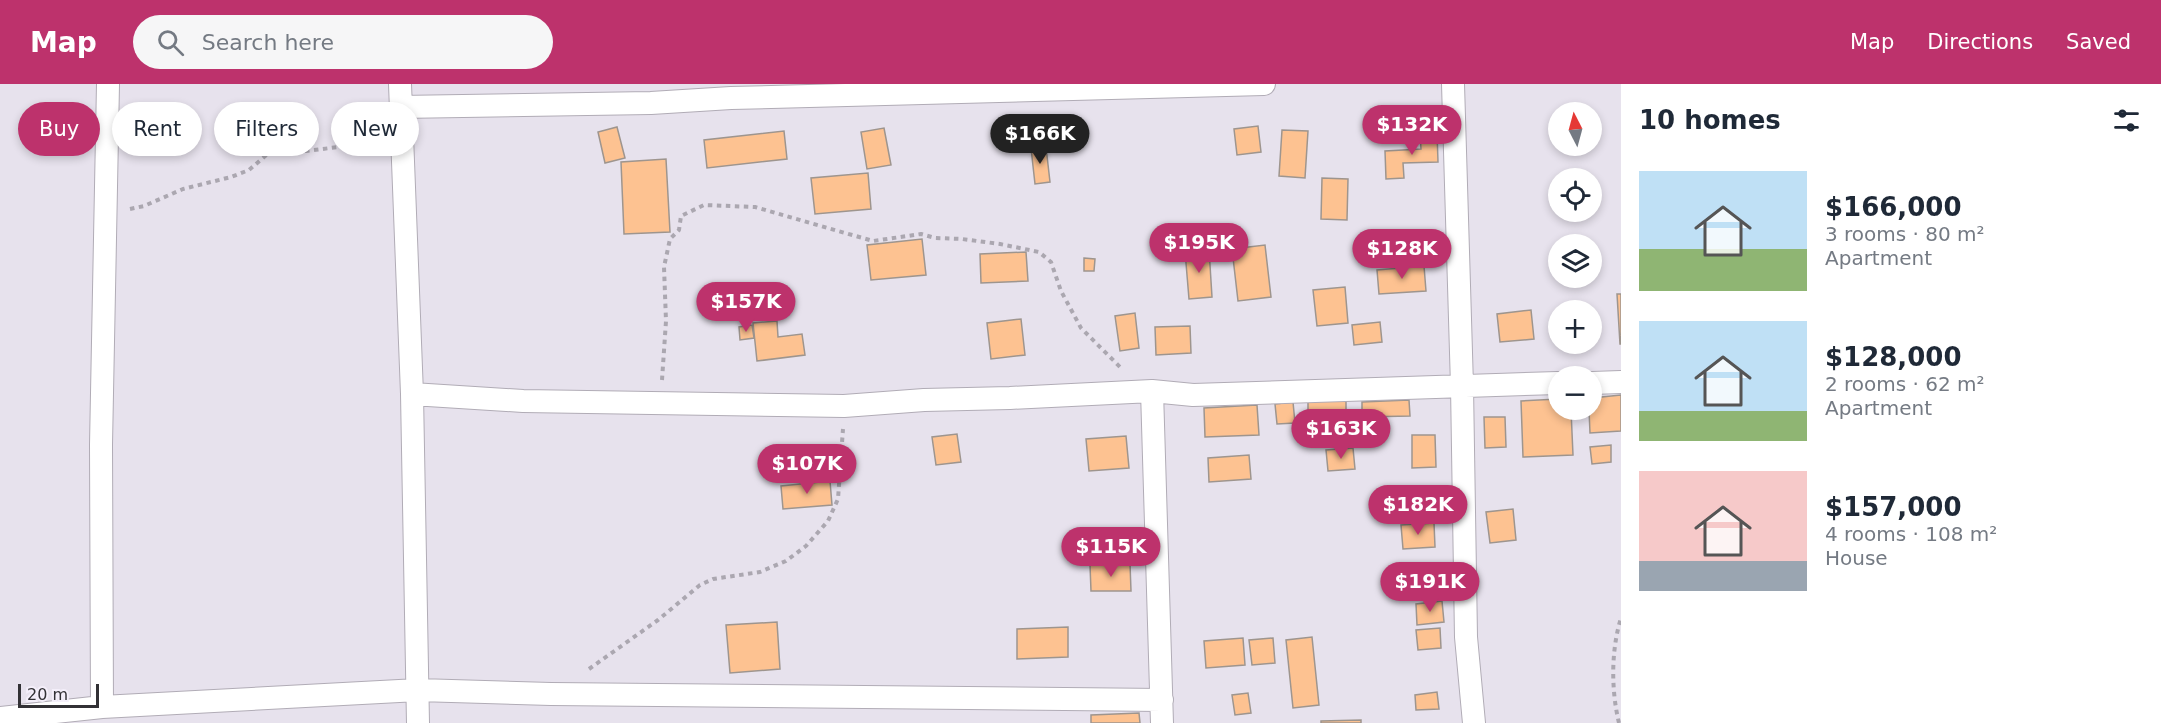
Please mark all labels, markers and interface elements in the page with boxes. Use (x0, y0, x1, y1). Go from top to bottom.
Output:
search box (133, 15, 553, 69)
text: Map (30, 26, 97, 59)
icon: search (154, 26, 187, 59)
text: Search here (202, 30, 334, 55)
text: Map (1850, 30, 1894, 54)
text: Directions (1927, 30, 2033, 54)
text: Saved (2066, 30, 2131, 54)
chip: Buy (18, 102, 100, 156)
chip: Rent (112, 102, 202, 156)
chip: Filters (214, 102, 319, 156)
chip: New (331, 102, 419, 156)
north arrow (1548, 102, 1602, 156)
map controls (1548, 102, 1602, 420)
icon: filters (2110, 104, 2143, 137)
pin: $132K (1370, 105, 1454, 156)
text: 10 homes (1639, 105, 1781, 135)
text: $132K (1376, 112, 1448, 136)
pin: $166K (998, 114, 1082, 165)
text: $166K (1004, 121, 1076, 145)
button: locate (1548, 168, 1602, 222)
text: $166,000 (1825, 192, 1962, 222)
icon: home (1687, 195, 1759, 267)
text: 3 rooms · 80 m² (1825, 222, 1985, 246)
pin: $195K (1157, 223, 1241, 274)
pin: $128K (1360, 229, 1444, 280)
text: $195K (1163, 230, 1235, 254)
button: layers (1548, 234, 1602, 288)
text: $128K (1366, 236, 1438, 260)
text: Apartment (1825, 246, 1932, 270)
pin: $157K (704, 282, 788, 333)
text: $157K (710, 289, 782, 313)
button: + (1548, 300, 1602, 354)
text: $128,000 (1825, 342, 1962, 372)
icon: home (1687, 345, 1759, 417)
button: − (1548, 366, 1602, 420)
text: 2 rooms · 62 m² (1825, 372, 1985, 396)
text: Apartment (1825, 396, 1932, 420)
pin: $163K (1299, 409, 1383, 460)
text: $163K (1305, 416, 1377, 440)
pin: $107K (765, 444, 849, 495)
text: $107K (771, 451, 843, 475)
pin: $182K (1376, 485, 1460, 536)
text: $182K (1382, 492, 1454, 516)
text: $157,000 (1825, 492, 1962, 522)
icon: home (1687, 495, 1759, 567)
text: 4 rooms · 108 m² (1825, 522, 1997, 546)
pin: $115K (1069, 527, 1153, 578)
text: $115K (1075, 534, 1147, 558)
text: House (1825, 546, 1888, 570)
pin: $191K (1388, 562, 1472, 613)
text: $191K (1394, 569, 1466, 593)
scale bar (18, 681, 99, 708)
text: 20 m (27, 685, 68, 704)

